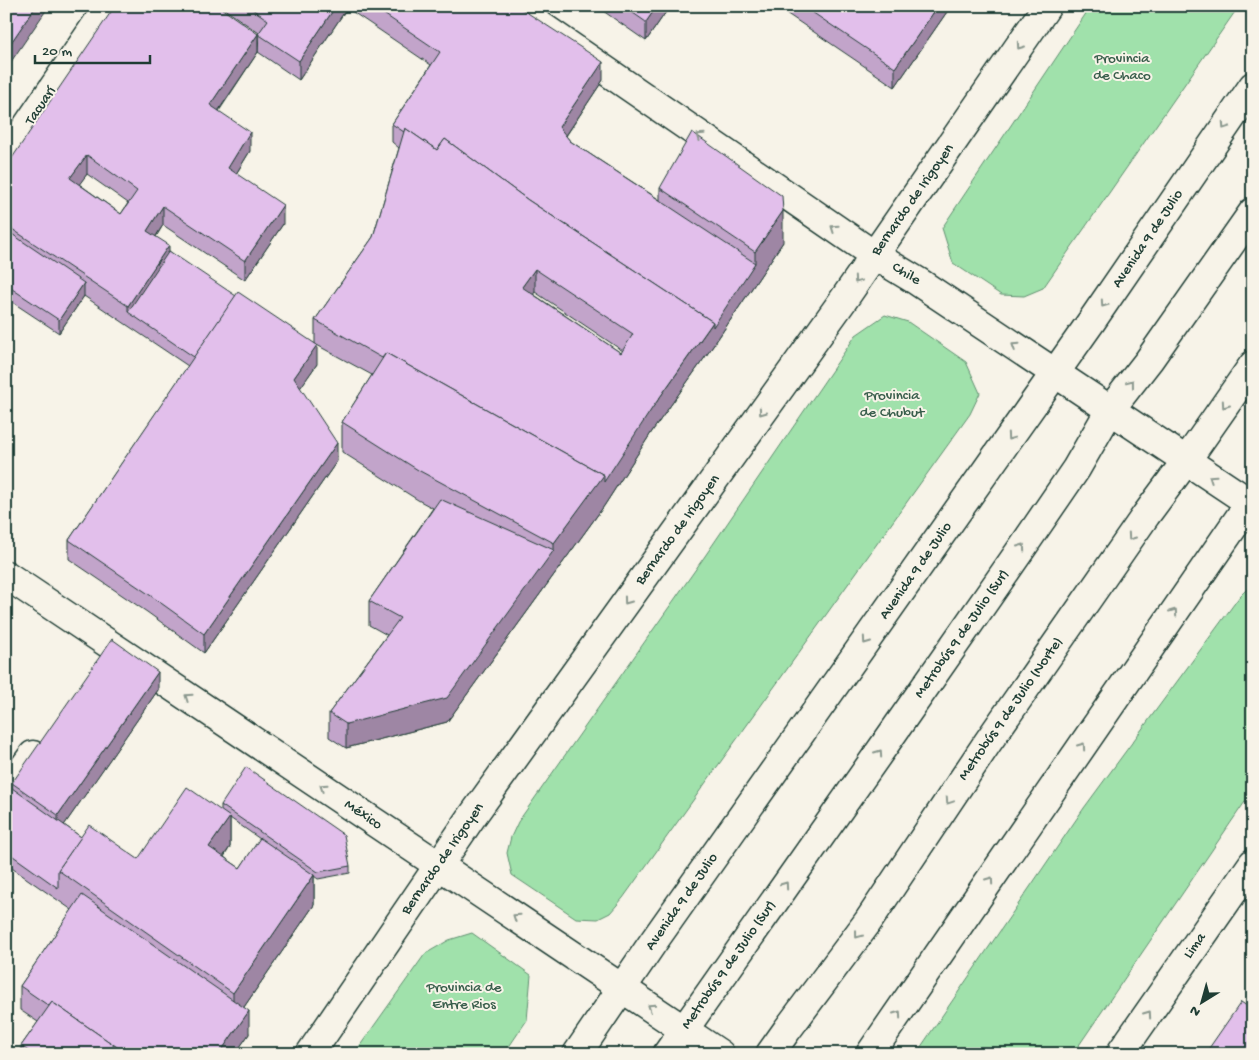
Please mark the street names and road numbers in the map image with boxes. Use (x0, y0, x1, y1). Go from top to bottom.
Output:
street label: Tacuarí (21, 82, 61, 130)
street label: Bernardo de Irigoyen (867, 141, 958, 260)
street label: Avenida 9 de Julio (1108, 186, 1188, 292)
street label: Chile (888, 258, 924, 290)
street label: Bernardo de Irigoyen (631, 471, 724, 590)
street label: Avenida 9 de Julio (876, 519, 956, 623)
street label: Metrobús 9 de Julio (Sur) (911, 566, 1013, 702)
street label: Metrobús 9 de Julio (Norte) (955, 634, 1067, 784)
street label: México (340, 796, 386, 834)
street label: Bernardo de Irigoyen (397, 800, 488, 919)
street label: Avenida 9 de Julio (642, 850, 722, 954)
street label: Metrobús 9 de Julio (Sur) (678, 897, 780, 1033)
street label: Lima (1180, 929, 1211, 963)

